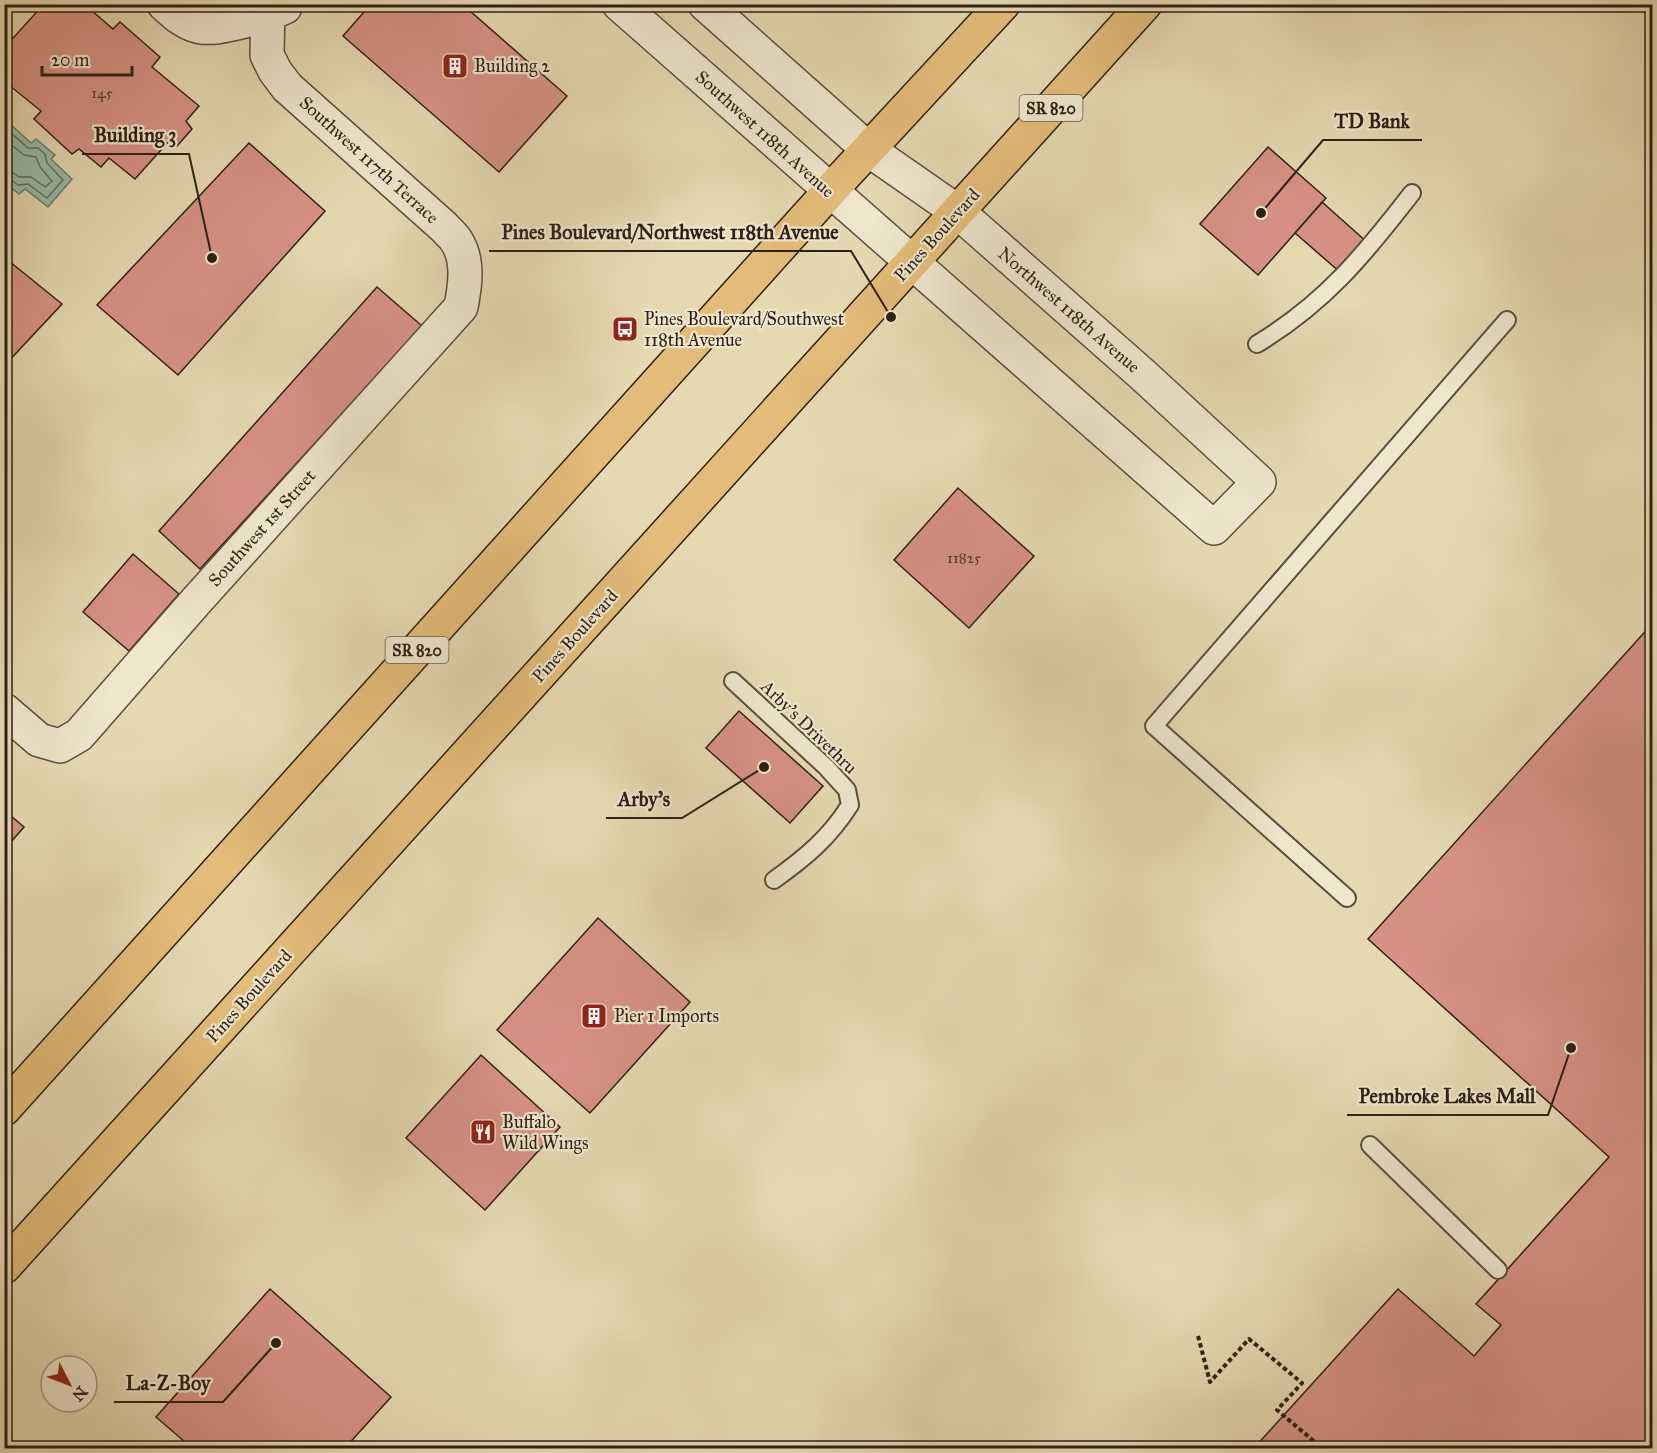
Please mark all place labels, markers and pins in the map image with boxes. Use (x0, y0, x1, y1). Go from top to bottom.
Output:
building icon: Building 2 (440, 51, 470, 81)
place label: Building 2 (474, 55, 550, 78)
callout: TD Bank (1323, 102, 1422, 140)
callout: Building 3 (82, 116, 189, 154)
callout: Pines Boulevard/Northwest 118th Avenue (489, 213, 851, 251)
place label: Pines Boulevard/Southwest 118th Avenue (644, 308, 845, 351)
bus stop icon: Pines Boulevard/Southwest 118th Avenue (610, 314, 640, 344)
callout: Arby's (606, 780, 682, 818)
building icon: Pier 1 Imports (579, 1001, 609, 1031)
place label: Pier 1 Imports (614, 1005, 719, 1027)
callout: Pembroke Lakes Mall (1347, 1077, 1548, 1115)
place label: Buffalo Wild Wings (502, 1111, 589, 1155)
restaurant icon: Buffalo Wild Wings (468, 1117, 498, 1147)
callout: La-Z-Boy (114, 1364, 223, 1402)

